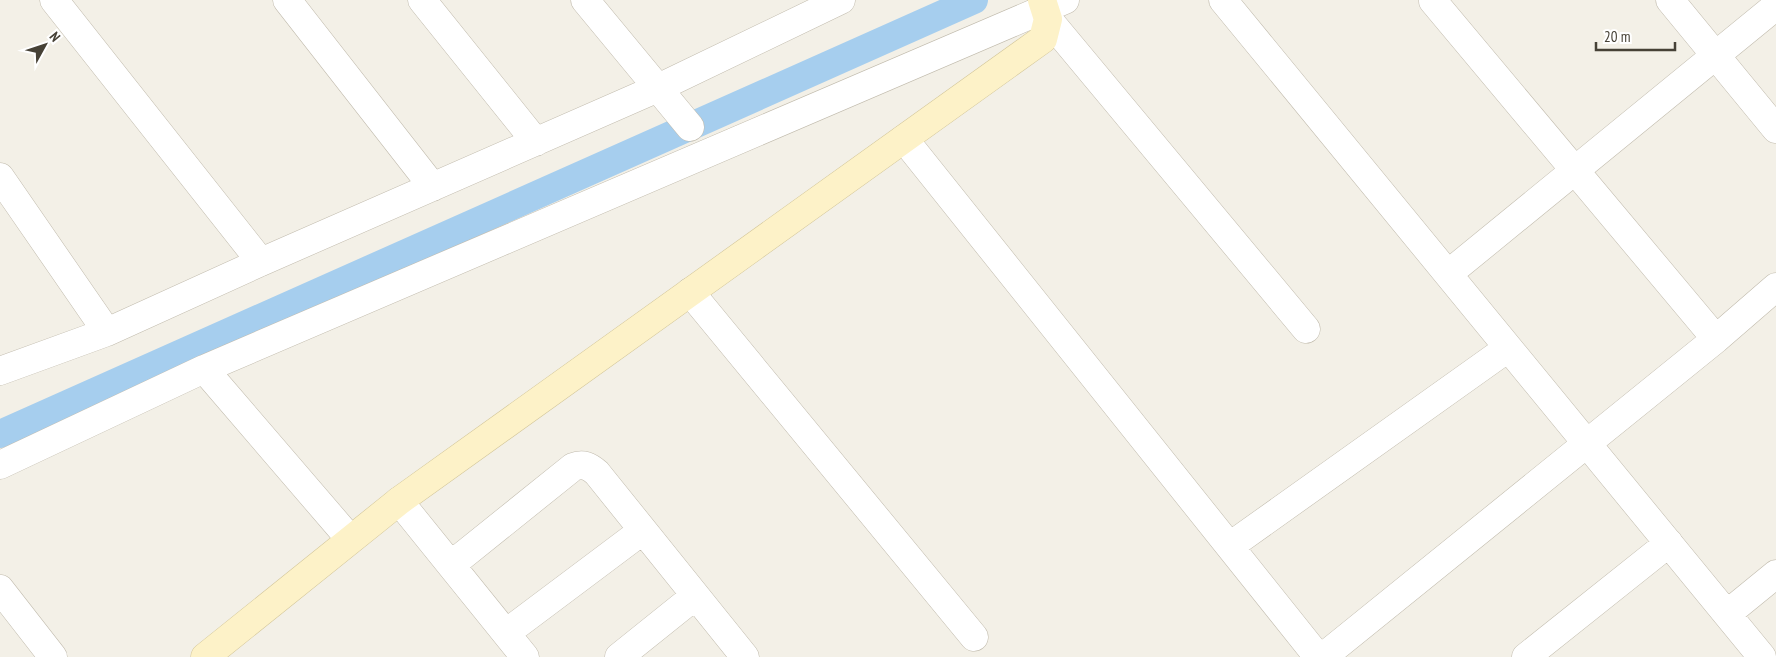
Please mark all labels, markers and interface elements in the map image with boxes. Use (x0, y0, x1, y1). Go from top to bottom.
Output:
north arrow (20, 20, 70, 70)
scale bar (1596, 20, 1675, 52)
text: 20 m (1604, 27, 1630, 46)
text: N (46, 28, 64, 45)

